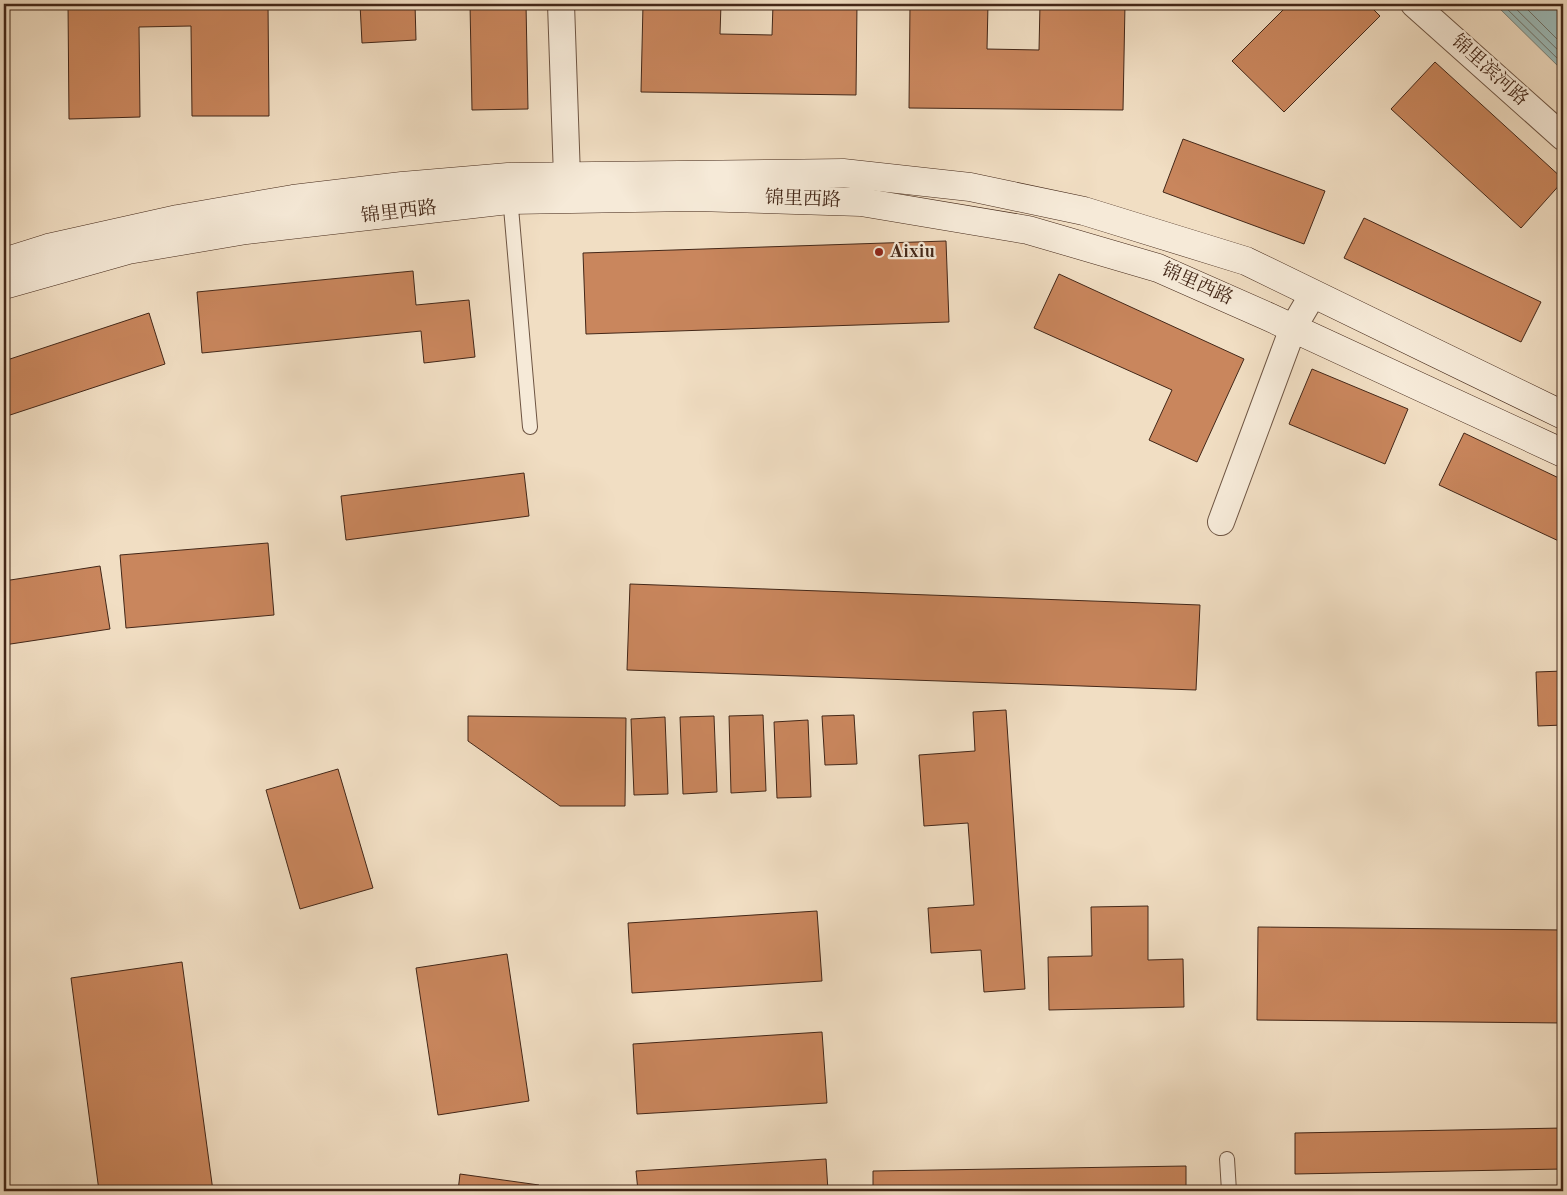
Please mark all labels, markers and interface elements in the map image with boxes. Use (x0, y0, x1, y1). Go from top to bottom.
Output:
street label: 锦里滨河路 (1447, 30, 1533, 110)
street label: 锦里西路 (765, 186, 841, 211)
street label: 锦里西路 (360, 196, 438, 227)
place label: Aixiu (889, 243, 935, 262)
marker: Aixiu (873, 246, 885, 258)
street label: 锦里西路 (1158, 258, 1237, 309)

